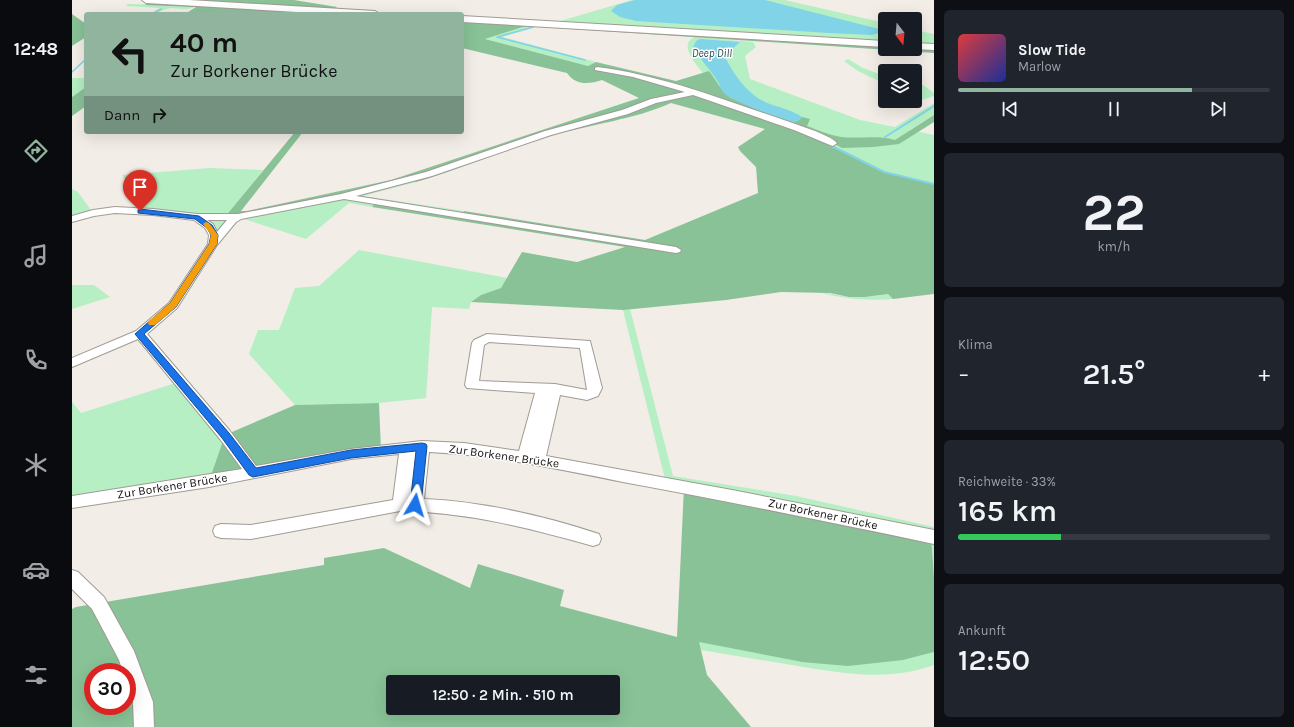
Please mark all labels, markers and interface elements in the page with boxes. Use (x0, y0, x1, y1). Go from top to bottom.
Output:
north arrow (878, 12, 922, 56)
map controls (878, 12, 922, 108)
text: 40 m (170, 26, 238, 59)
icon: left (104, 28, 156, 80)
text: 12:48 (14, 38, 58, 60)
text: Slow Tide (1018, 41, 1086, 59)
water label: Deep Dill (692, 47, 732, 60)
text: Marlow (1018, 59, 1061, 74)
text: Zur Borkener Brücke (170, 60, 337, 82)
button: layers (878, 64, 922, 108)
icon: previous (999, 98, 1021, 120)
icon: pause (1103, 98, 1125, 120)
icon: next (1207, 98, 1229, 120)
icon: right (148, 104, 170, 126)
text: Dann (104, 106, 140, 124)
icon: directions (22, 137, 50, 165)
pin (123, 170, 157, 211)
icon: arrive (129, 176, 151, 198)
text: 22 (1083, 182, 1145, 243)
text: km/h (1098, 239, 1130, 254)
icon: music (22, 242, 50, 270)
text: Klima (958, 337, 993, 352)
icon: phone (22, 346, 50, 374)
text: 21.5° (1082, 356, 1146, 392)
text: − (958, 361, 970, 387)
text: + (1258, 361, 1270, 387)
street label: Zur Borkener Brücke (448, 441, 560, 471)
icon: climate (22, 451, 50, 479)
street label: Zur Borkener Brücke (116, 470, 228, 502)
text: Reichweite · 33% (958, 474, 1056, 489)
position arrow (394, 484, 436, 526)
text: 165 km (958, 493, 1057, 529)
street label: Zur Borkener Brücke (767, 496, 879, 532)
icon: car (22, 556, 50, 584)
text: Ankunft (958, 623, 1006, 638)
text: 12:50 (958, 642, 1030, 678)
icon: filters (22, 661, 50, 689)
speed limit sign: 30 (84, 663, 136, 715)
text: 12:50 · 2 Min. · 510 m (432, 686, 574, 704)

